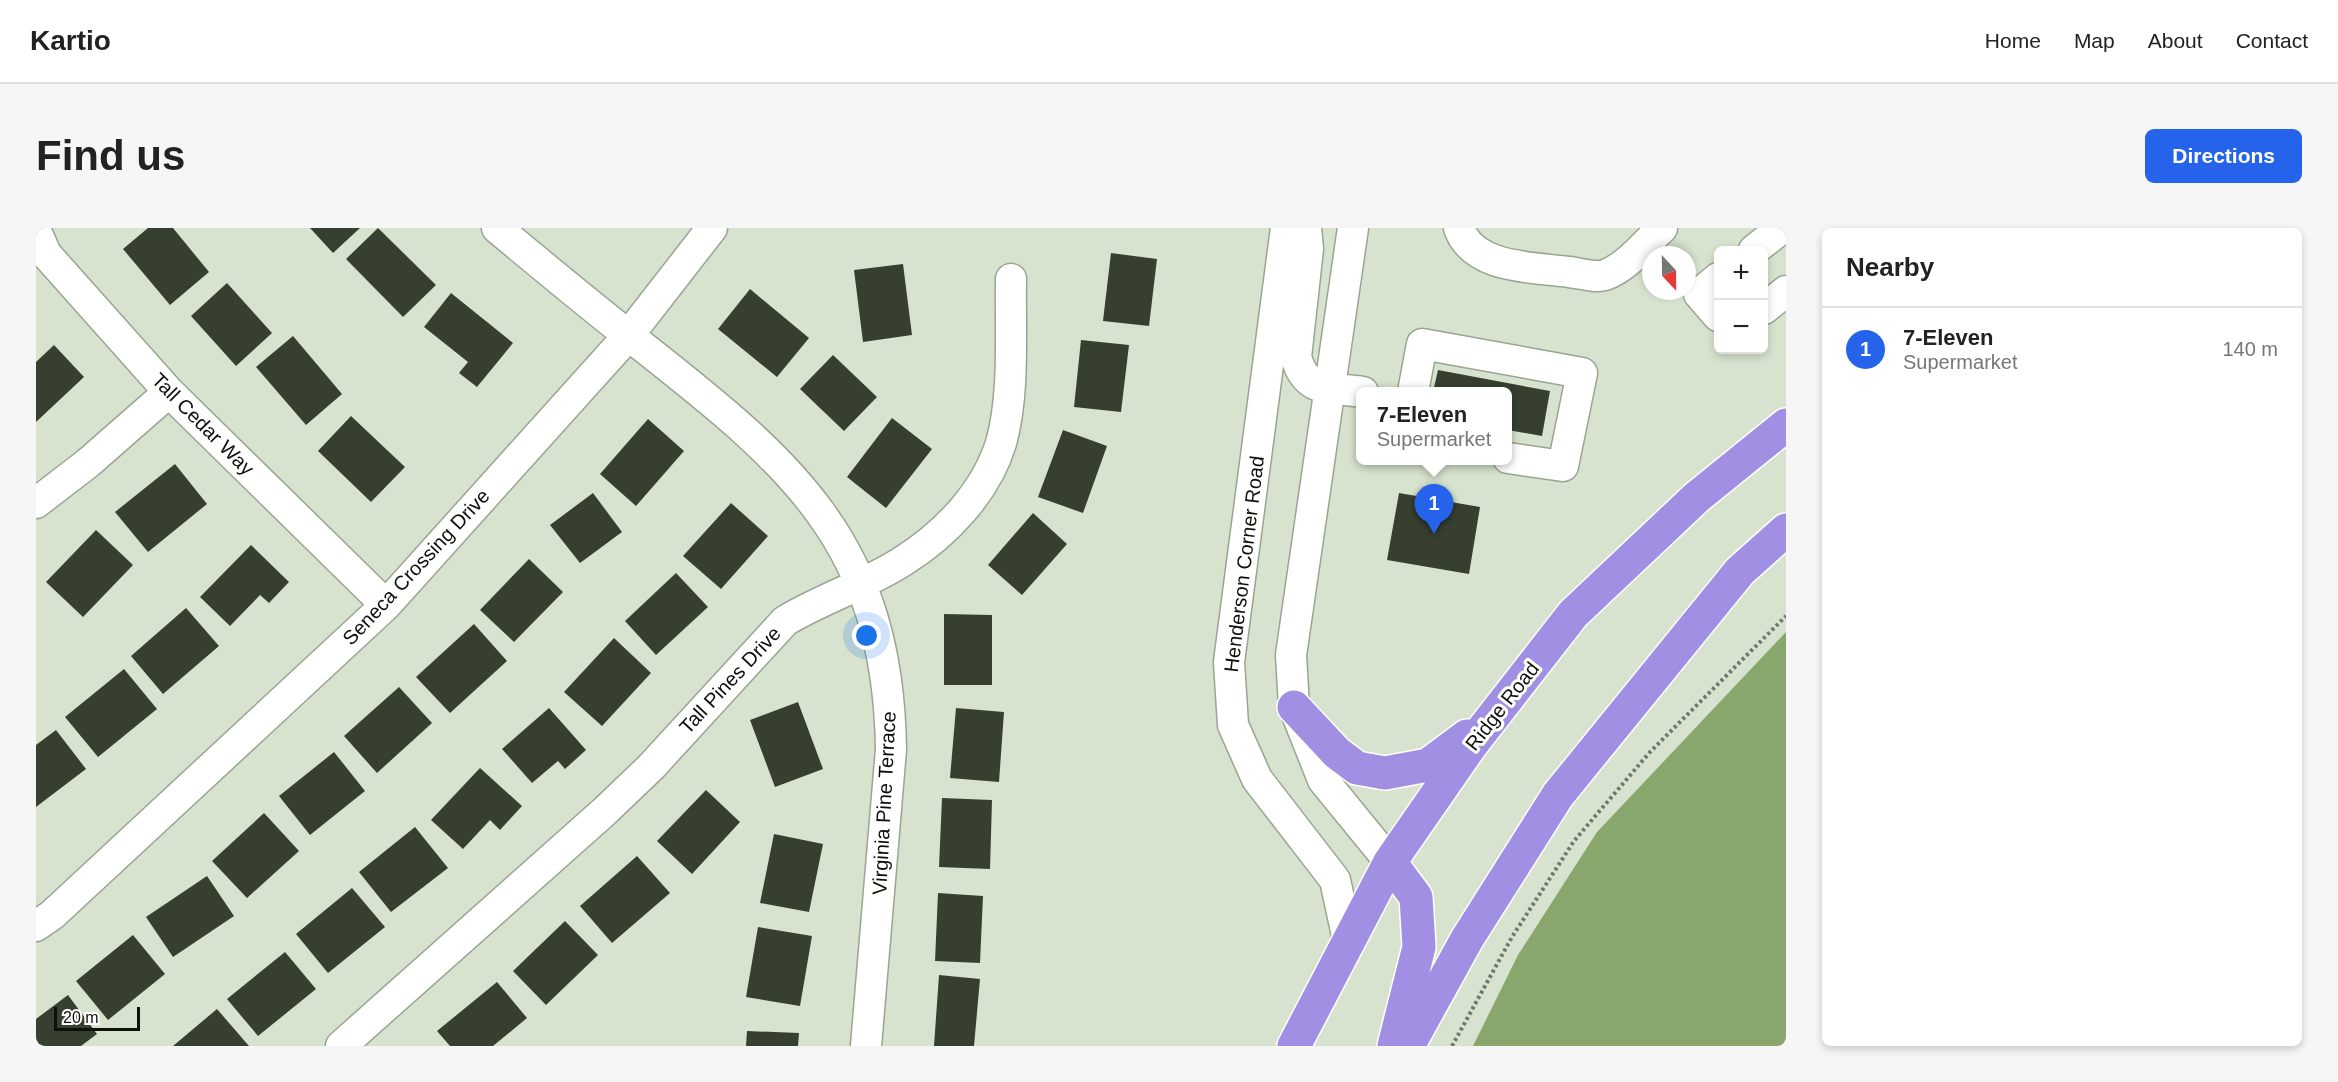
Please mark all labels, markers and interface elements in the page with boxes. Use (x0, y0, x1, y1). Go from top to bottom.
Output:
text: Kartio (30, 25, 111, 56)
text: Home (1985, 29, 2041, 52)
text: Map (2074, 29, 2115, 52)
text: About (2148, 29, 2203, 52)
text: Contact (2236, 29, 2308, 52)
button: Directions (2145, 129, 2302, 183)
text: Find us (36, 132, 185, 179)
north arrow (1642, 246, 1696, 300)
map controls (1714, 246, 1768, 354)
button: + (1714, 246, 1768, 300)
text: Nearby (1846, 252, 1934, 282)
button: − (1714, 300, 1768, 354)
text: 7-Eleven (1903, 325, 1994, 350)
text: 1 (1860, 338, 1871, 360)
text: 140 m (2222, 338, 2278, 360)
text: Supermarket (1903, 351, 2018, 373)
street label: Tall Cedar Way (148, 369, 258, 479)
popup (1356, 387, 1512, 465)
text: 7-Eleven (1377, 402, 1467, 427)
text: Supermarket (1377, 428, 1491, 450)
street label: Henderson Corner Road (1220, 455, 1268, 673)
pin: 1 (1414, 484, 1454, 534)
street label: Seneca Crossing Drive (338, 485, 494, 649)
your location (852, 621, 881, 650)
street label: Tall Pines Drive (675, 622, 785, 738)
street label: Ridge Road (1461, 658, 1543, 754)
street label: Virginia Pine Terrace (868, 711, 900, 895)
scale bar (54, 1004, 140, 1032)
text: 20 m (63, 1009, 99, 1026)

